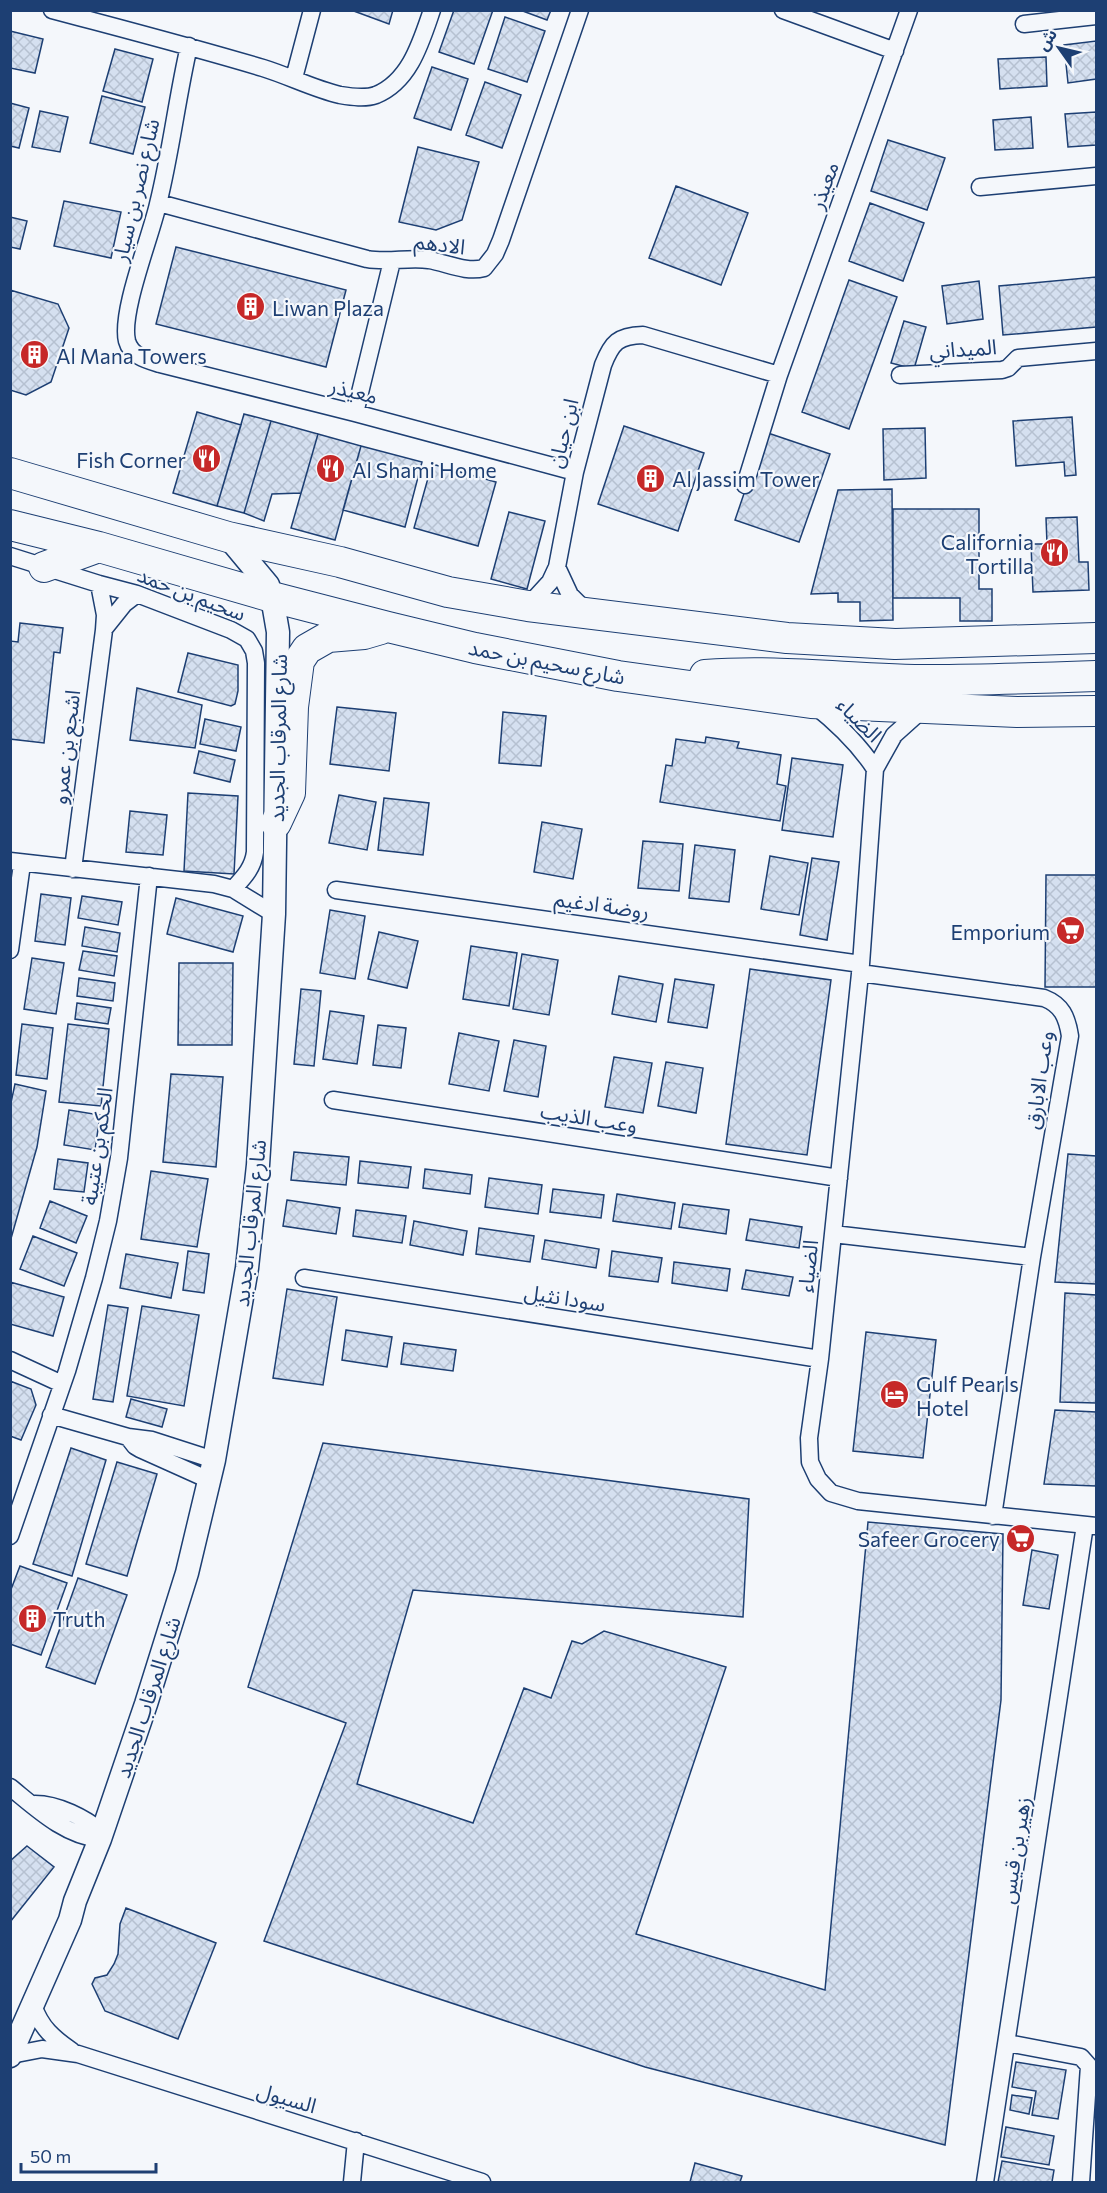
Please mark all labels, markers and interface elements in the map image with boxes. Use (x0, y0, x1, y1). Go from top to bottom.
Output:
north arrow (1029, 18, 1089, 78)
text: ش (1032, 25, 1061, 54)
street label: شارع نصر بن سيار (106, 116, 167, 266)
street label: معيذر (803, 158, 844, 213)
street label: الادهم (413, 227, 467, 262)
building icon: Liwan Plaza (235, 291, 267, 323)
place label: Liwan Plaza (272, 295, 384, 320)
street label: الميداني (928, 333, 998, 368)
building icon: Al Mana Towers (19, 339, 51, 371)
place label: Al Mana Towers (56, 343, 207, 368)
street label: معيذر (326, 372, 381, 409)
street label: ابن حيان (541, 396, 584, 471)
restaurant icon: Fish Corner (191, 443, 223, 475)
place label: Fish Corner (76, 447, 186, 472)
restaurant icon: Al Shami Home (315, 453, 347, 485)
place label: Al Shami Home (352, 457, 497, 482)
building icon: Al Jassim Tower (635, 462, 667, 494)
place label: Al Jassim Tower (672, 466, 820, 491)
place label: California Tortilla (941, 529, 1034, 578)
restaurant icon: California Tortilla (1039, 537, 1071, 569)
street label: سحيم بن حمد (133, 561, 250, 629)
street label: شارع سحيم بن حمد (466, 634, 627, 692)
street label: شارع المرقاب الجديد (263, 654, 295, 822)
street label: اشجع بن عمرو (46, 688, 88, 806)
street label: الضياء (832, 691, 888, 747)
street label: روضة ادغيم (552, 885, 651, 927)
supermarket icon: Emporium (1055, 915, 1087, 947)
place label: Emporium (950, 919, 1050, 944)
street label: وعب الابارق (1019, 1029, 1058, 1131)
street label: الحكم بن عتيبة (75, 1085, 121, 1207)
street label: وعب الذيب (539, 1097, 639, 1138)
street label: شارع المرقاب الجديد (228, 1138, 274, 1308)
street label: الضياء (792, 1238, 822, 1294)
street label: سودا نثيل (522, 1278, 607, 1317)
place label: Gulf Pearls Hotel (916, 1371, 1019, 1420)
hotel icon: Gulf Pearls Hotel (879, 1379, 911, 1411)
supermarket icon: Safeer Grocery (1005, 1522, 1037, 1554)
place label: Safeer Grocery (858, 1526, 1000, 1551)
building icon: Truth (16, 1602, 48, 1634)
place label: Truth (53, 1606, 105, 1631)
street label: شارع المرقاب الجديد (109, 1613, 189, 1782)
street label: زهير بن قيس (993, 1795, 1036, 1905)
street label: السيول (254, 2077, 320, 2118)
scale bar (21, 2136, 156, 2174)
text: 50 m (30, 2145, 71, 2167)

